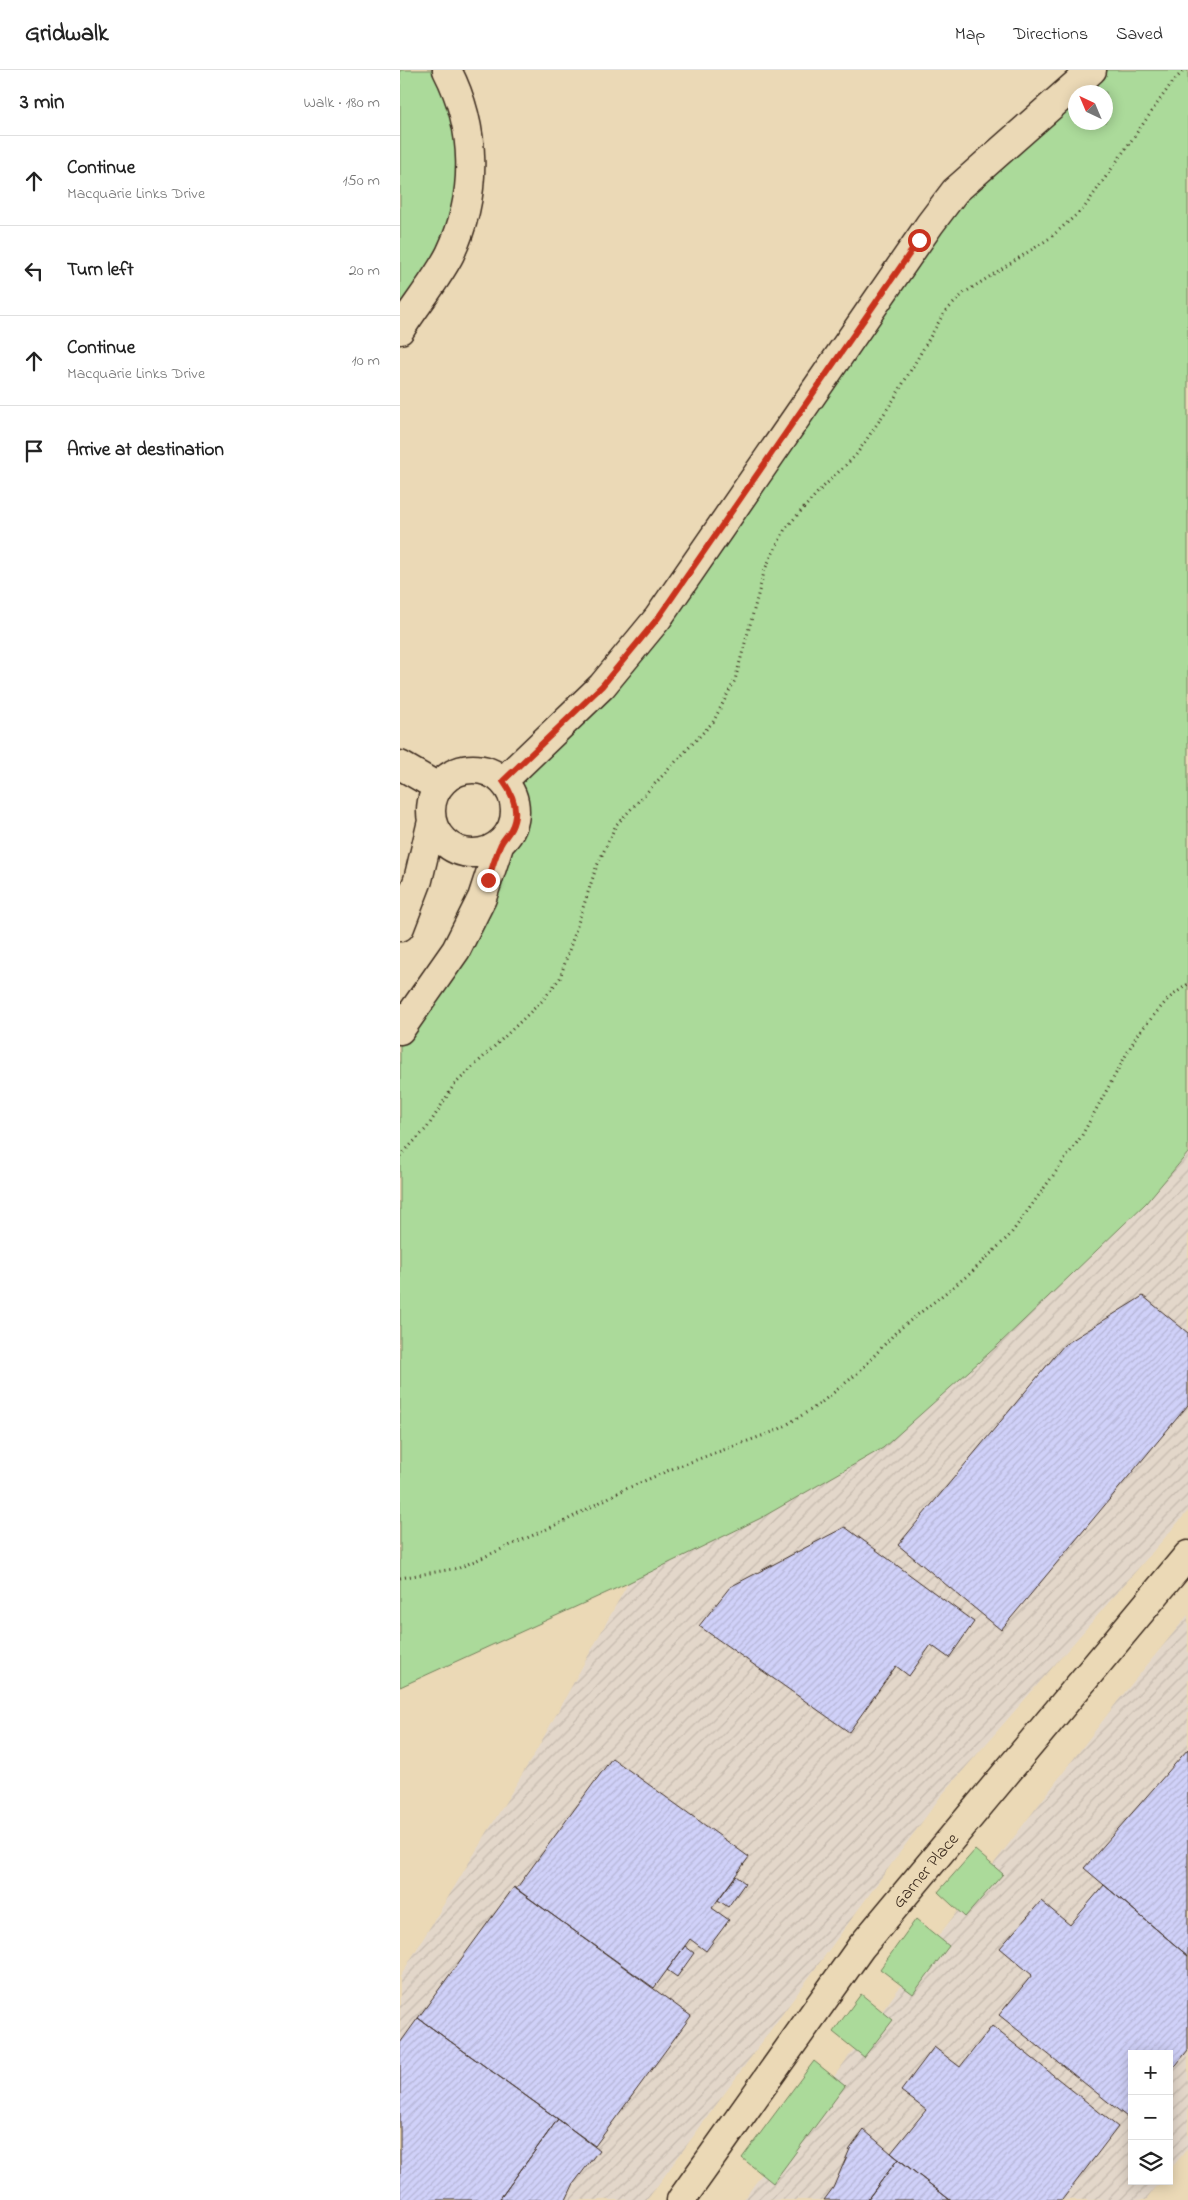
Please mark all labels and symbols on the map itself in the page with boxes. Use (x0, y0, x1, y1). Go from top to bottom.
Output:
north arrow (1068, 85, 1113, 130)
route start (908, 229, 931, 252)
route end (477, 869, 500, 892)
street label: Garner Place (887, 1827, 967, 1915)

